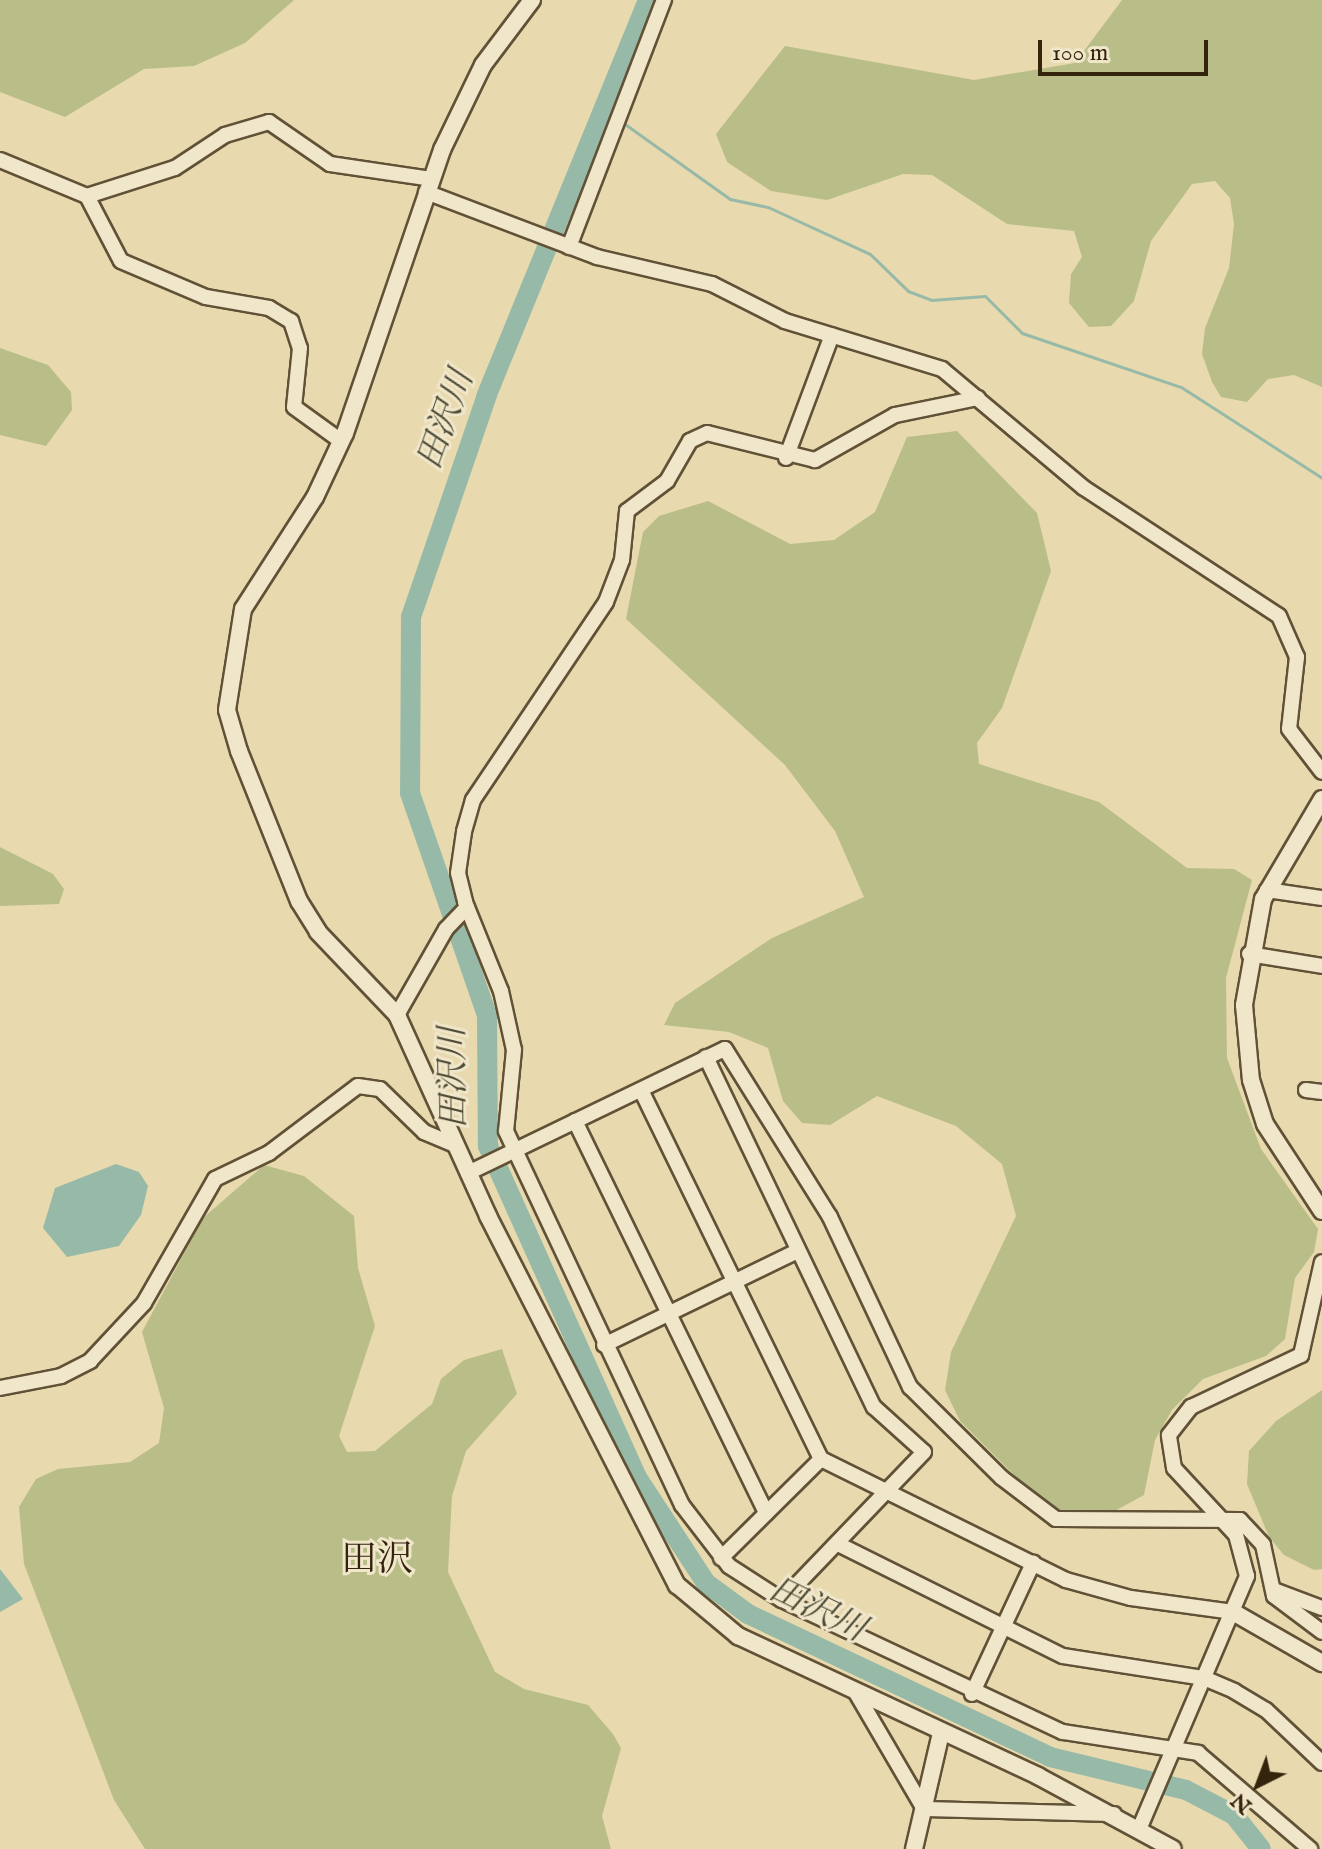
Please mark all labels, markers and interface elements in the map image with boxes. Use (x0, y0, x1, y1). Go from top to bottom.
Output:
scale bar (1042, 24, 1212, 74)
text: 100 m (1052, 38, 1108, 69)
water label: 田沢川 (409, 365, 483, 475)
water label: 田沢川 (433, 1027, 475, 1129)
district label: 田沢 (341, 1539, 413, 1583)
water label: 田沢川 (762, 1569, 872, 1651)
north arrow (1218, 1745, 1298, 1825)
text: N (1226, 1786, 1258, 1820)

